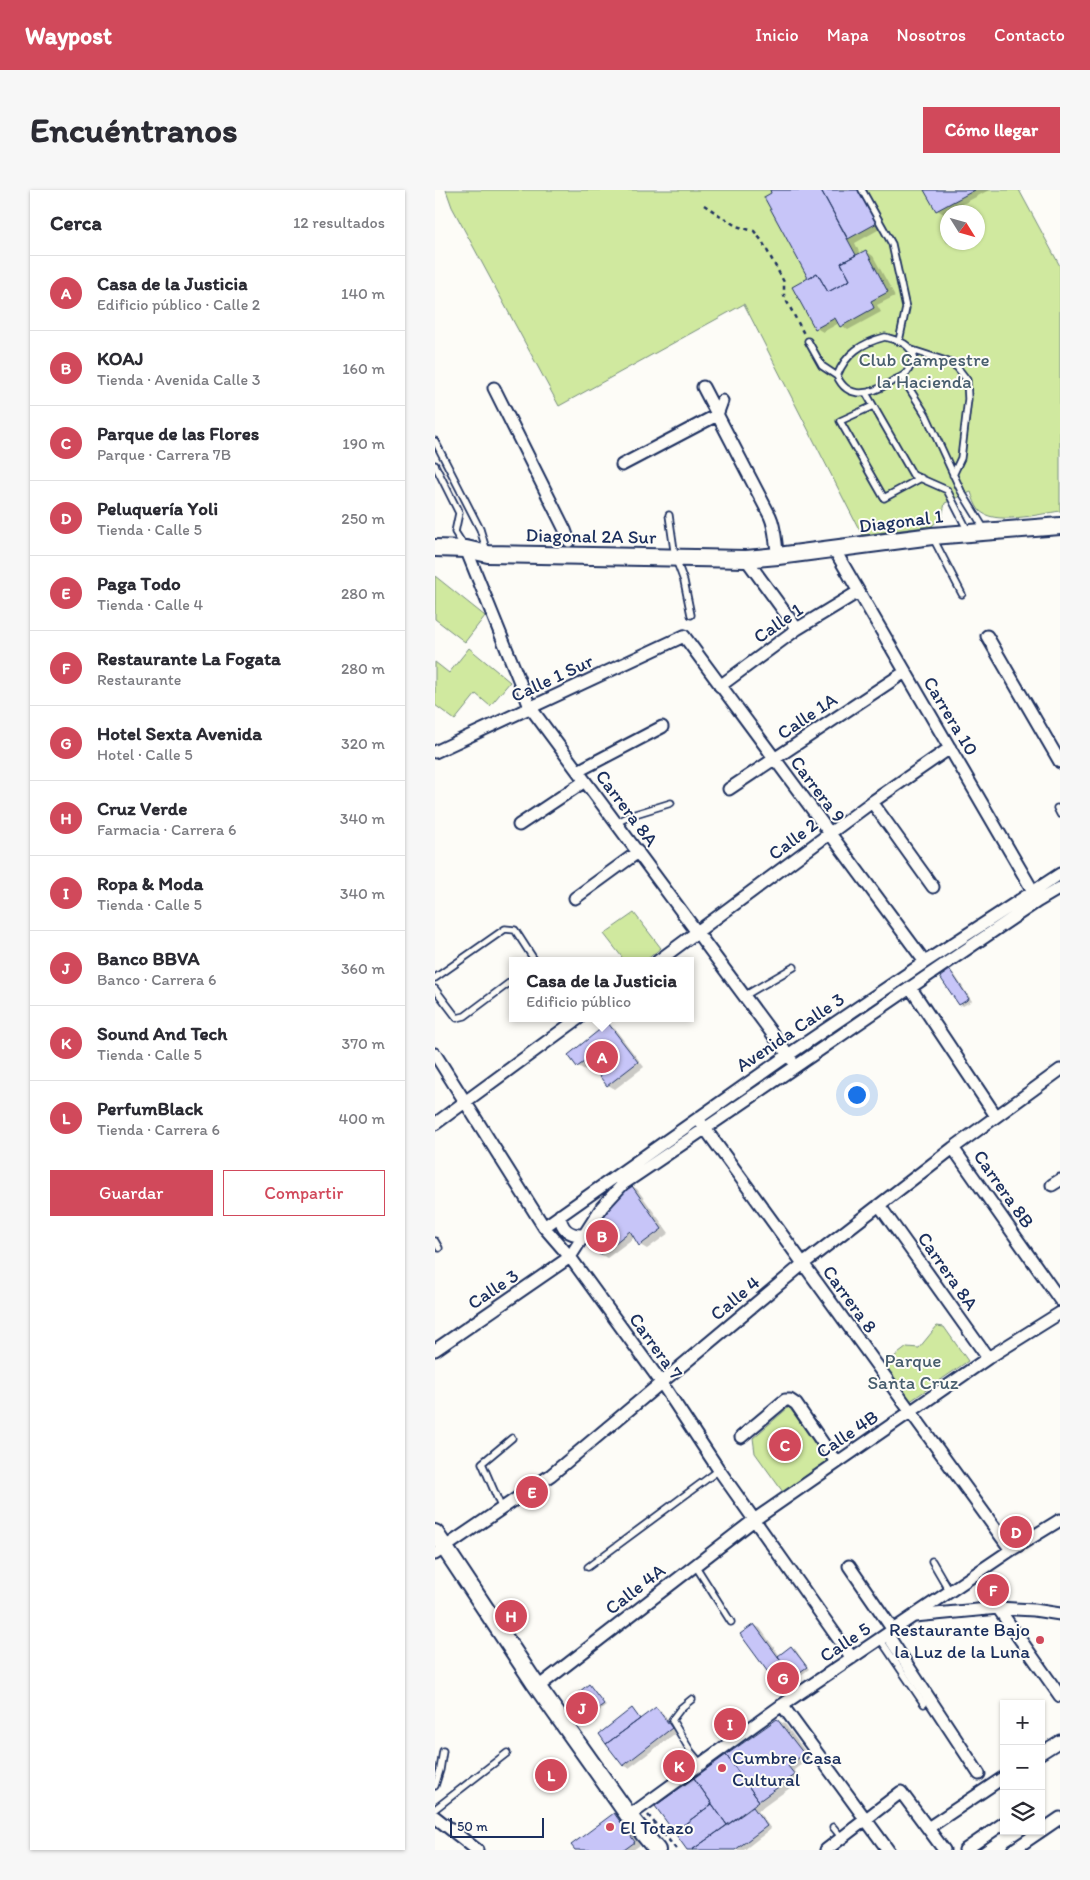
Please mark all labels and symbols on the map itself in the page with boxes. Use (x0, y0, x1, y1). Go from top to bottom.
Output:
north arrow (940, 205, 985, 250)
park label: Club Campestre la Hacienda (858, 348, 990, 393)
street label: Diagonal 1 (858, 504, 945, 538)
street label: Diagonal 2A Sur (525, 523, 657, 549)
street label: Calle 1 (749, 598, 807, 648)
street label: Calle 1 Sur (507, 649, 597, 707)
street label: Carrera 10 (918, 672, 984, 760)
street label: Calle 1A (773, 688, 841, 744)
street label: Carrera 9 (786, 751, 850, 827)
street label: Carrera 8A (591, 765, 663, 851)
street label: Calle 2 (764, 813, 822, 865)
street label: Avenida Calle 3 (731, 987, 849, 1077)
pin: A (586, 1038, 618, 1076)
your location (844, 1082, 870, 1108)
street label: Carrera 8B (969, 1145, 1039, 1233)
pin: B (586, 1217, 618, 1255)
street label: Carrera 8A (913, 1227, 983, 1315)
street label: Carrera 8 (818, 1261, 882, 1337)
street label: Calle 3 (463, 1264, 523, 1314)
street label: Calle 4 (706, 1271, 764, 1325)
street label: Carrera 7 (624, 1308, 688, 1384)
park label: Parque Santa Cruz (867, 1349, 959, 1394)
street label: Calle 4B (812, 1405, 882, 1463)
pin: C (769, 1426, 801, 1464)
pin: E (516, 1473, 548, 1511)
pin: D (1000, 1513, 1032, 1551)
street label: Calle 4A (600, 1558, 670, 1620)
pin: F (977, 1571, 1009, 1609)
pin: H (495, 1597, 527, 1635)
street label: Calle 5 (815, 1617, 875, 1667)
place label: Restaurante Bajo la Luz de la Luna (889, 1618, 1030, 1663)
marker: Restaurante Bajo la Luz de la Luna (1034, 1634, 1046, 1646)
pin: G (767, 1659, 799, 1697)
pin: J (566, 1689, 598, 1727)
pin: I (714, 1705, 746, 1743)
place label: Cumbre Casa Cultural (732, 1746, 842, 1791)
pin: K (663, 1747, 695, 1785)
pin: L (535, 1756, 567, 1794)
marker: Cumbre Casa Cultural (716, 1762, 728, 1774)
scale bar (450, 1815, 544, 1838)
place label: El Totazo (620, 1816, 694, 1839)
marker: El Totazo (604, 1821, 616, 1833)

